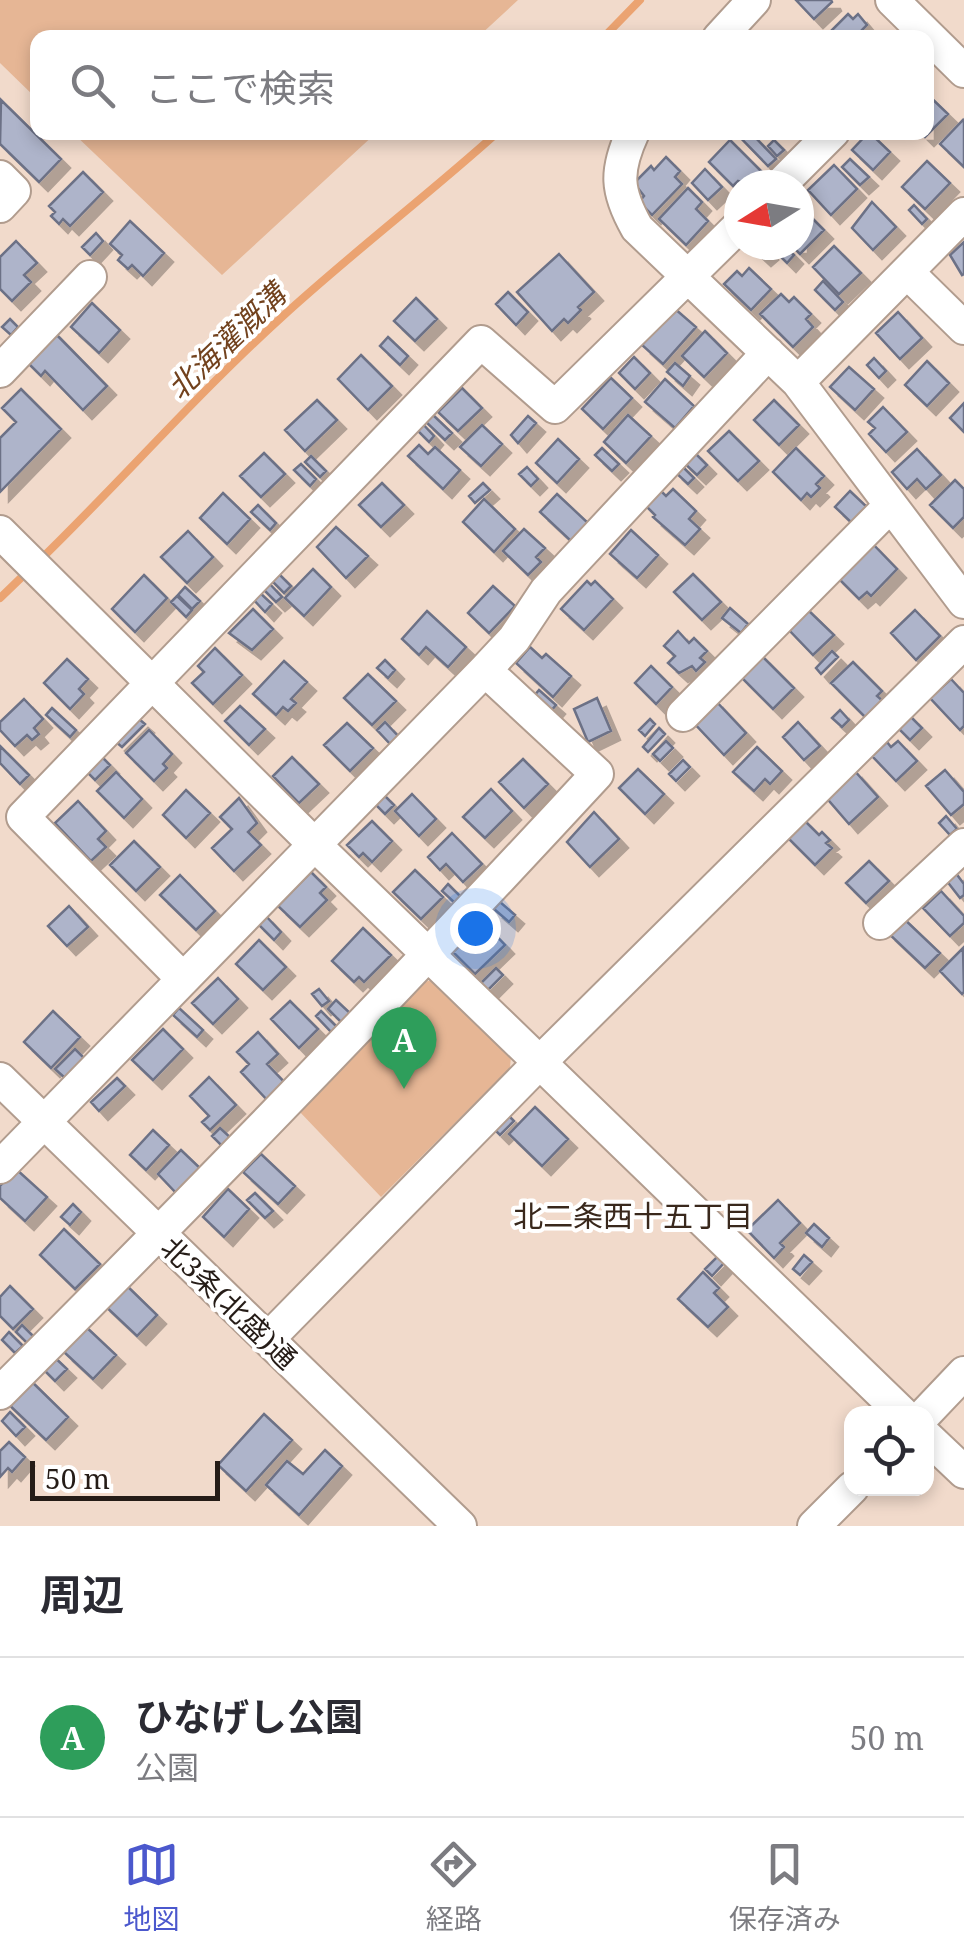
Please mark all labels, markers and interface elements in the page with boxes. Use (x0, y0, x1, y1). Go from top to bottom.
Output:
search box (30, 30, 934, 140)
icon: search (65, 58, 120, 113)
text: ここで検索 (145, 61, 335, 113)
north arrow (724, 170, 814, 260)
water label: 北海灌漑溝 (158, 271, 297, 408)
your location (450, 903, 501, 954)
pin: A (372, 1006, 436, 1089)
district label: 北二条西十五丁目 (513, 1195, 753, 1236)
street label: 北3条(北盛)通 (154, 1228, 306, 1377)
map controls (844, 1406, 934, 1496)
button: locate (844, 1406, 934, 1496)
scale bar (30, 1456, 220, 1500)
text: 50 m (45, 1459, 110, 1497)
text: 周辺 (40, 1565, 124, 1622)
text: ひなげし公園 (135, 1690, 363, 1742)
text: A (60, 1716, 85, 1759)
text: 50 m (850, 1716, 924, 1759)
text: 公園 (135, 1745, 199, 1788)
tab: 地図 (123, 1837, 179, 1937)
tab: 経路 (426, 1837, 482, 1937)
tab: 保存済み (729, 1837, 841, 1937)

